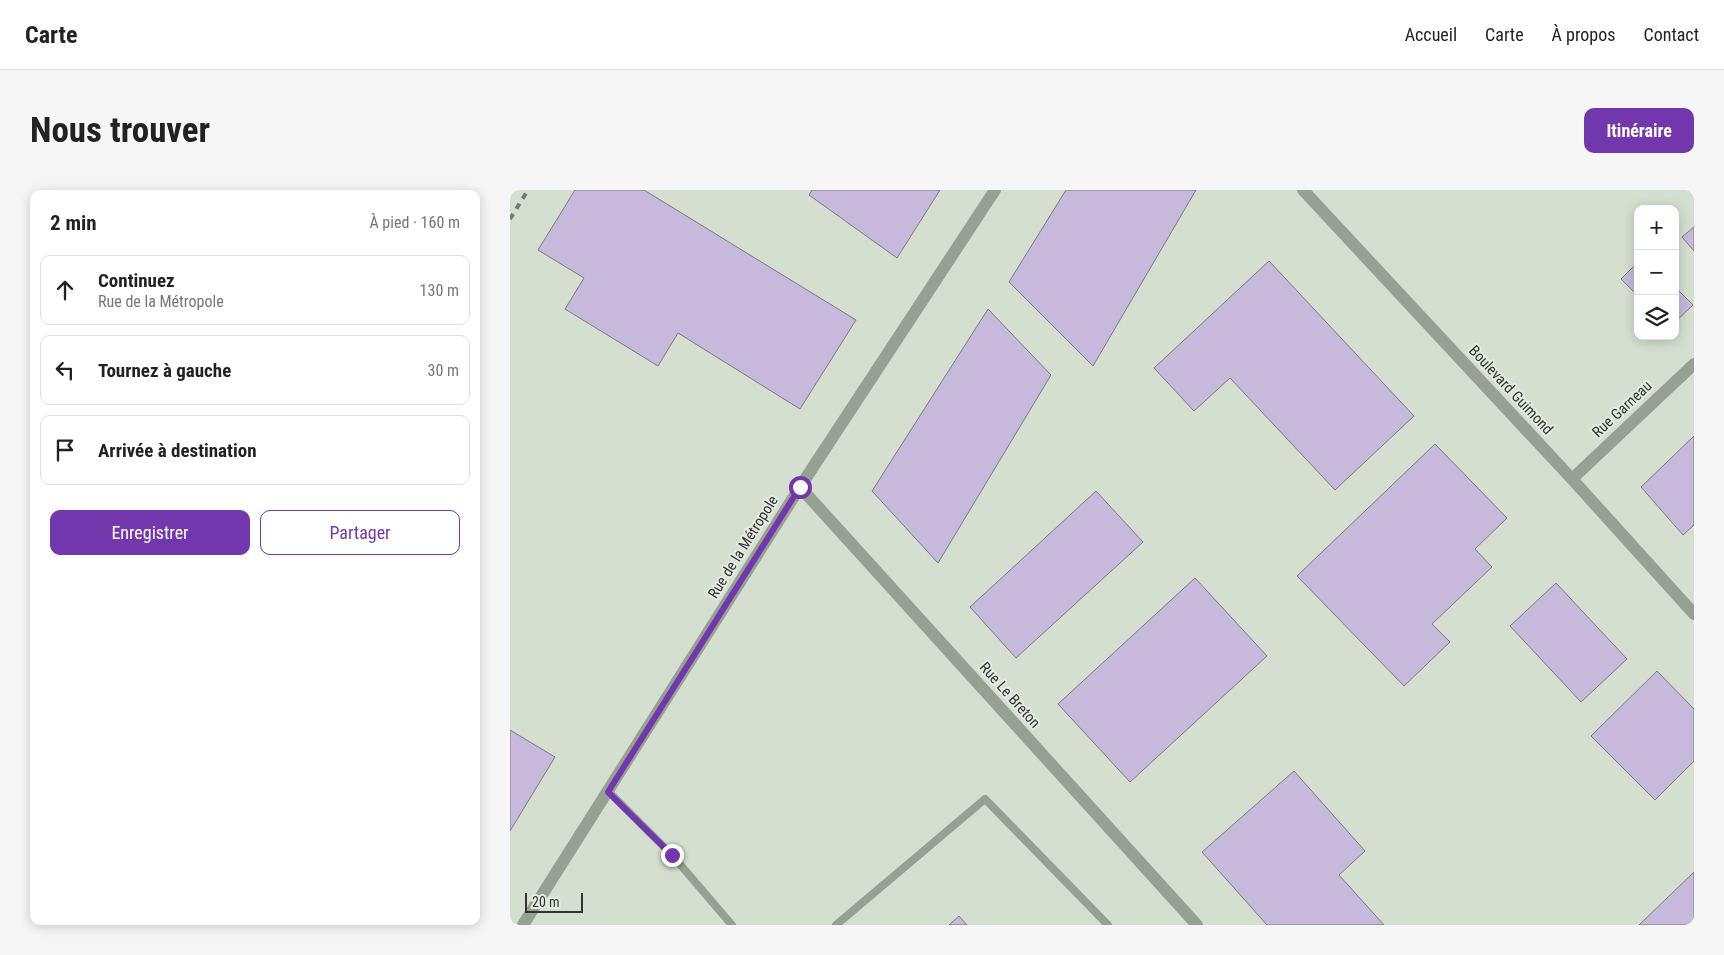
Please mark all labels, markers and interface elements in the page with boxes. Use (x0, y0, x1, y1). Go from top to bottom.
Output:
text: Carte (25, 21, 77, 49)
text: Accueil (1405, 24, 1457, 45)
text: Carte (1485, 24, 1524, 45)
text: À propos (1552, 24, 1615, 45)
text: Contact (1643, 24, 1699, 45)
button: Itinéraire (1584, 108, 1694, 153)
text: Nous trouver (30, 110, 210, 151)
map controls (1634, 205, 1679, 340)
button: + (1634, 205, 1679, 250)
text: 2 min (50, 211, 97, 235)
text: À pied · 160 m (369, 213, 460, 232)
button: − (1634, 250, 1679, 295)
text: Continuez (98, 269, 175, 292)
icon: ahead (51, 276, 79, 304)
text: 130 m (420, 281, 459, 300)
text: Rue de la Métropole (98, 292, 224, 311)
button: layers (1634, 295, 1679, 340)
street label: Boulevard Guimond (1465, 342, 1557, 438)
icon: left (51, 356, 79, 384)
text: Tournez à gauche (98, 359, 231, 382)
text: 30 m (427, 361, 459, 380)
street label: Rue Garneau (1588, 377, 1656, 441)
icon: arrive (51, 436, 79, 464)
text: Arrivée à destination (98, 439, 257, 462)
route start (789, 476, 812, 499)
street label: Rue de la Métropole (704, 492, 782, 602)
button: Enregistrer (50, 510, 250, 555)
button: Partager (260, 510, 460, 555)
street label: Rue Le Breton (976, 658, 1044, 732)
route end (661, 844, 684, 867)
scale bar (525, 890, 582, 913)
text: 20 m (532, 894, 560, 910)

